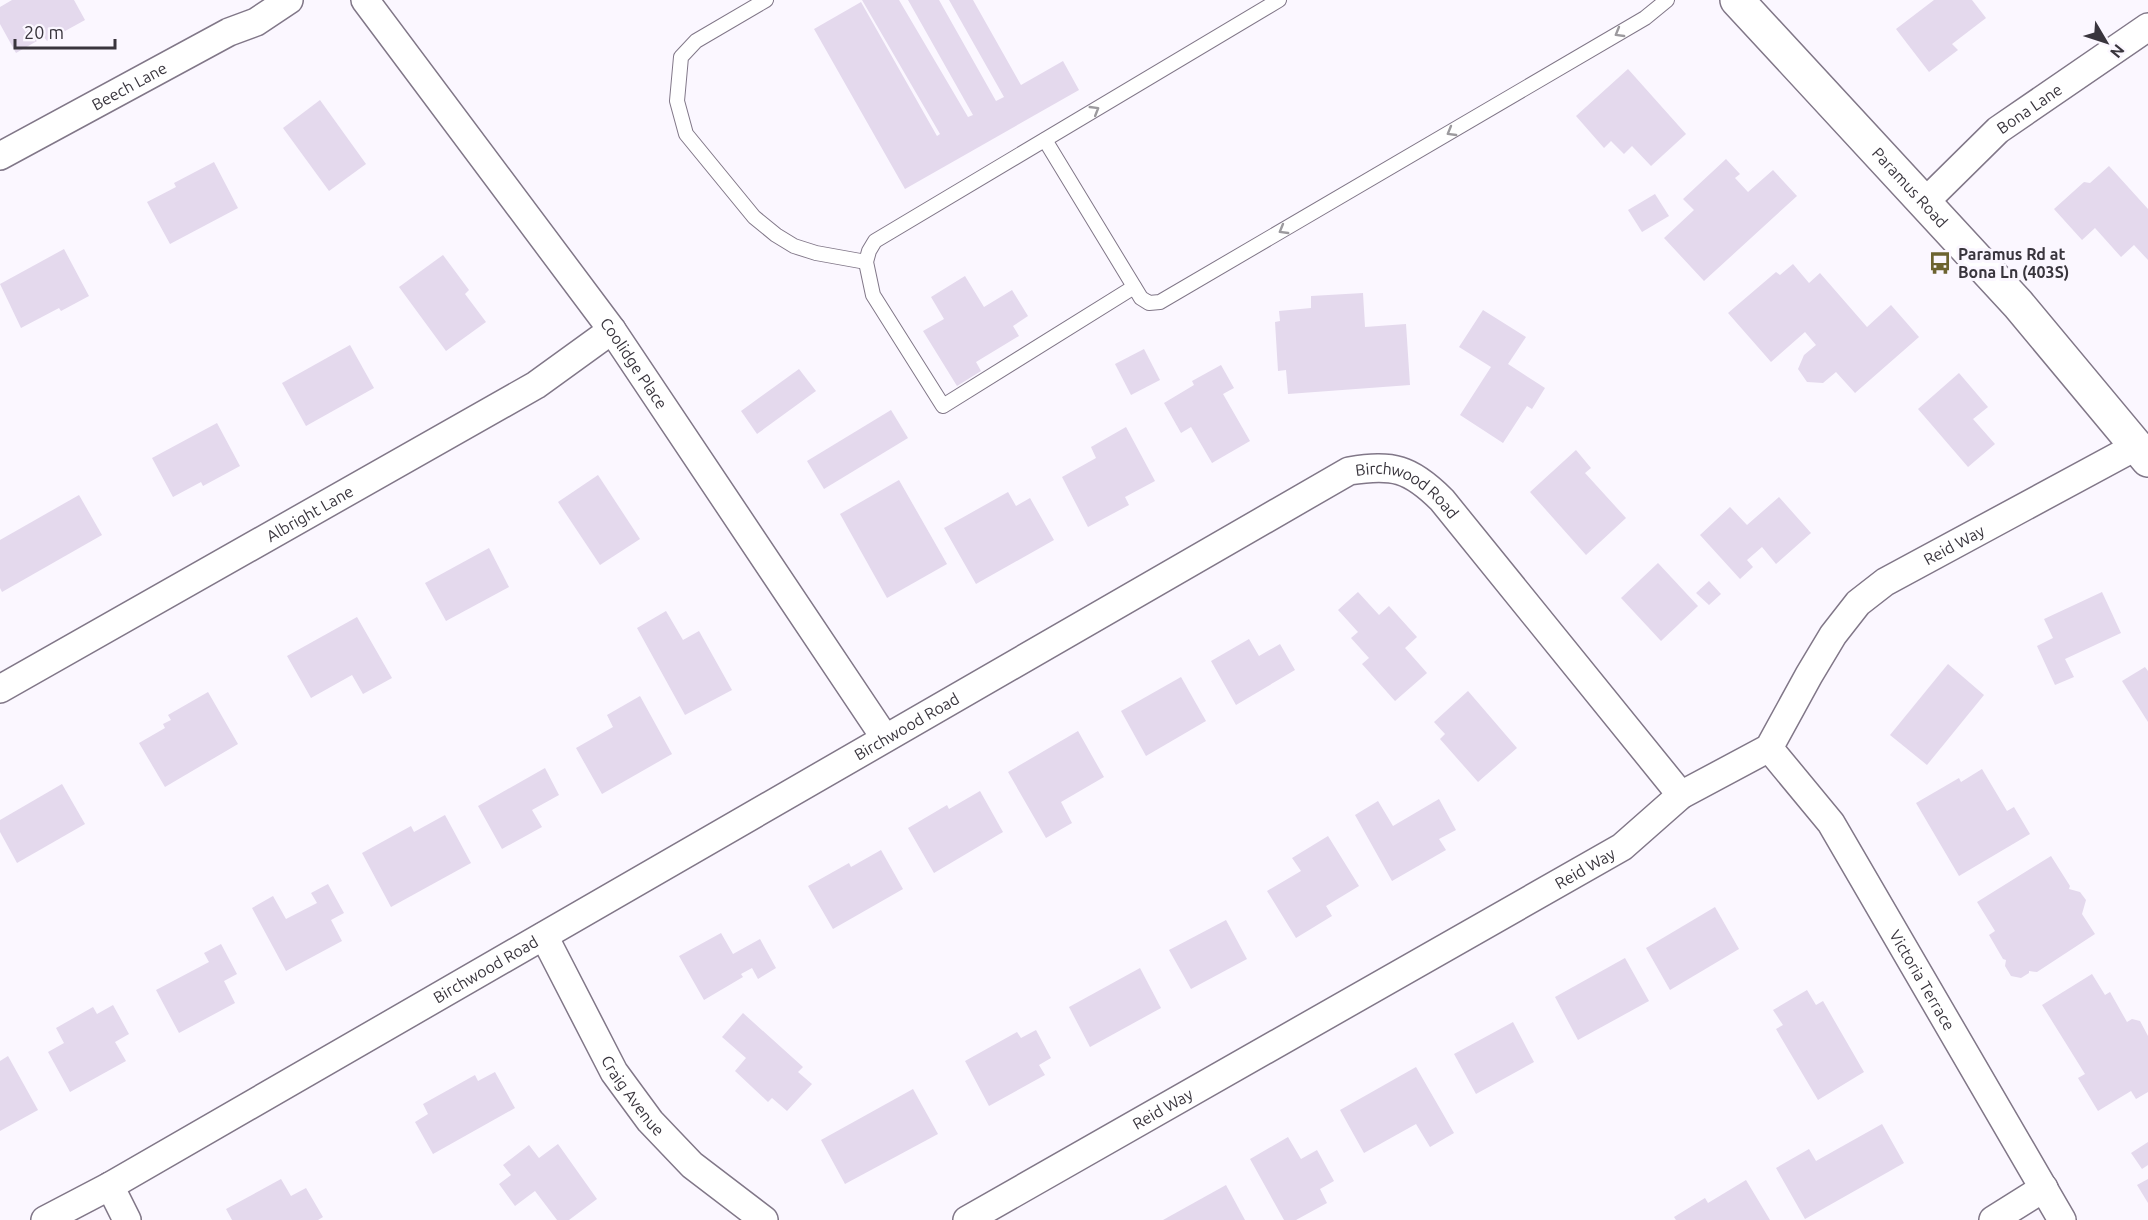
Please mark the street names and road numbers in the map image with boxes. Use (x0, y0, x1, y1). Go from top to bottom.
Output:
street label: Beech Lane (89, 58, 170, 114)
street label: Bona Lane (1993, 80, 2065, 137)
street label: Paramus Road (1869, 144, 1951, 231)
street label: Coolidge Place (597, 314, 671, 412)
street label: Birchwood Road (1354, 459, 1462, 522)
street label: Albright Lane (263, 482, 356, 545)
street label: Reid Way (1920, 521, 1987, 569)
street label: Birchwood Road (851, 689, 962, 764)
street label: Reid Way (1552, 844, 1618, 892)
street label: Victoria Terrace (1886, 927, 1959, 1033)
street label: Birchwood Road (430, 932, 541, 1006)
street label: Craig Avenue (598, 1052, 668, 1139)
street label: Reid Way (1129, 1084, 1196, 1133)

